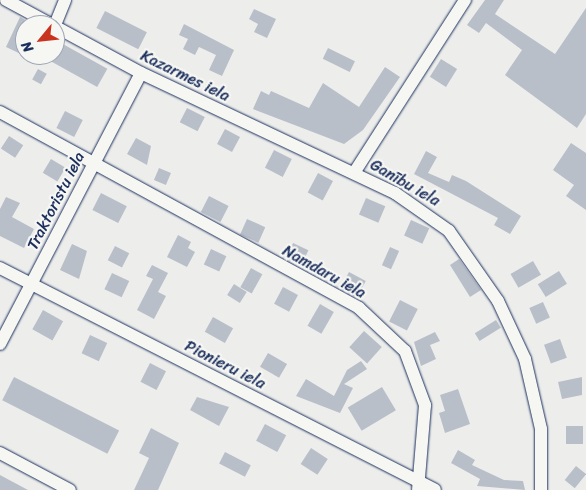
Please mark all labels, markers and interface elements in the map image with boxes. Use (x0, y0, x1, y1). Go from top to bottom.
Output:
north arrow (15, 15, 65, 65)
text: N (14, 37, 41, 57)
street label: Kazarmes iela (137, 46, 233, 106)
street label: Traktoristu iela (23, 149, 89, 253)
street label: Ganību iela (367, 155, 443, 211)
street label: Namdaru iela (279, 241, 369, 303)
street label: Pionieru iela (181, 336, 269, 394)

